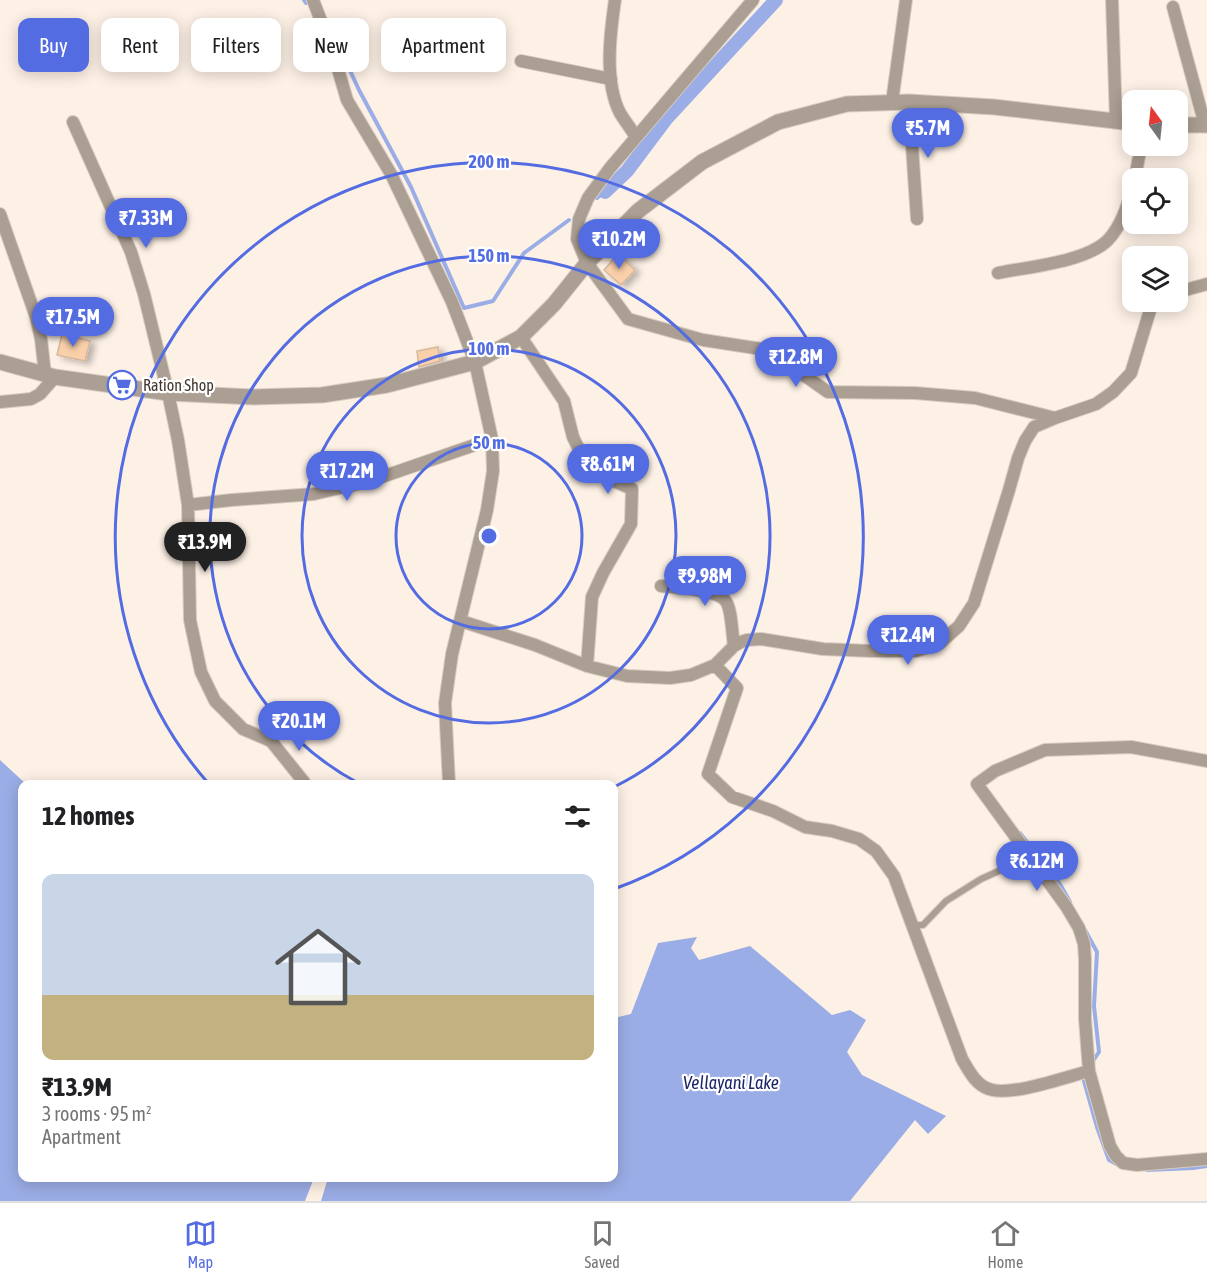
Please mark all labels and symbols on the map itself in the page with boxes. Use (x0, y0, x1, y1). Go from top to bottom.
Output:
north arrow (1122, 90, 1188, 156)
pin: ₹5.7M (886, 108, 970, 159)
text: 200 m (469, 151, 509, 172)
pin: ₹7.33M (97, 198, 195, 249)
pin: ₹10.2M (570, 219, 668, 270)
text: 150 m (469, 245, 509, 266)
pin: ₹17.5M (24, 297, 122, 348)
pin: ₹12.8M (747, 337, 845, 388)
text: 100 m (469, 338, 509, 359)
supermarket icon: Ration Shop (106, 369, 138, 401)
place label: Ration Shop (143, 376, 214, 395)
text: 50 m (473, 432, 505, 453)
pin: ₹8.61M (559, 444, 657, 495)
pin: ₹17.2M (298, 451, 396, 502)
pin: ₹13.9M (156, 522, 254, 573)
centre of rings (479, 526, 499, 546)
pin: ₹9.98M (656, 556, 754, 607)
pin: ₹12.4M (859, 615, 957, 666)
pin: ₹20.1M (250, 701, 348, 752)
pin: ₹6.12M (988, 841, 1086, 892)
water label: Vellayani Lake (683, 1072, 779, 1093)

